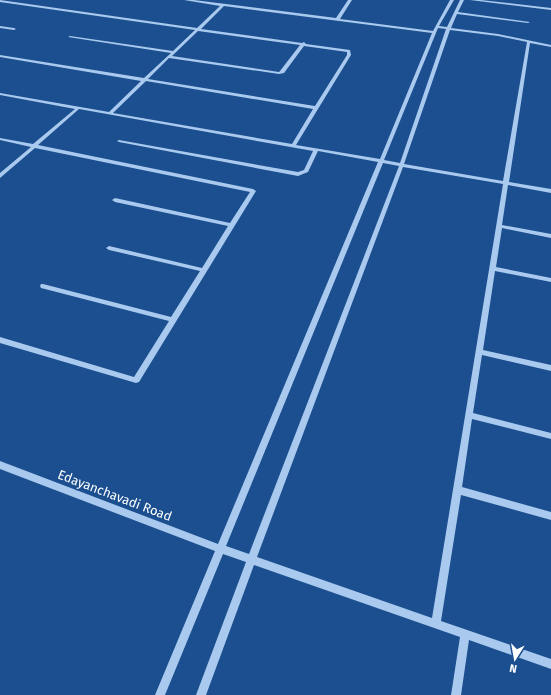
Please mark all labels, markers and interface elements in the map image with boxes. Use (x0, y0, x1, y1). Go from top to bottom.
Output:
street label: Edayanchavadi Road (56, 467, 174, 524)
north arrow (495, 639, 535, 679)
text: N (508, 661, 518, 675)

